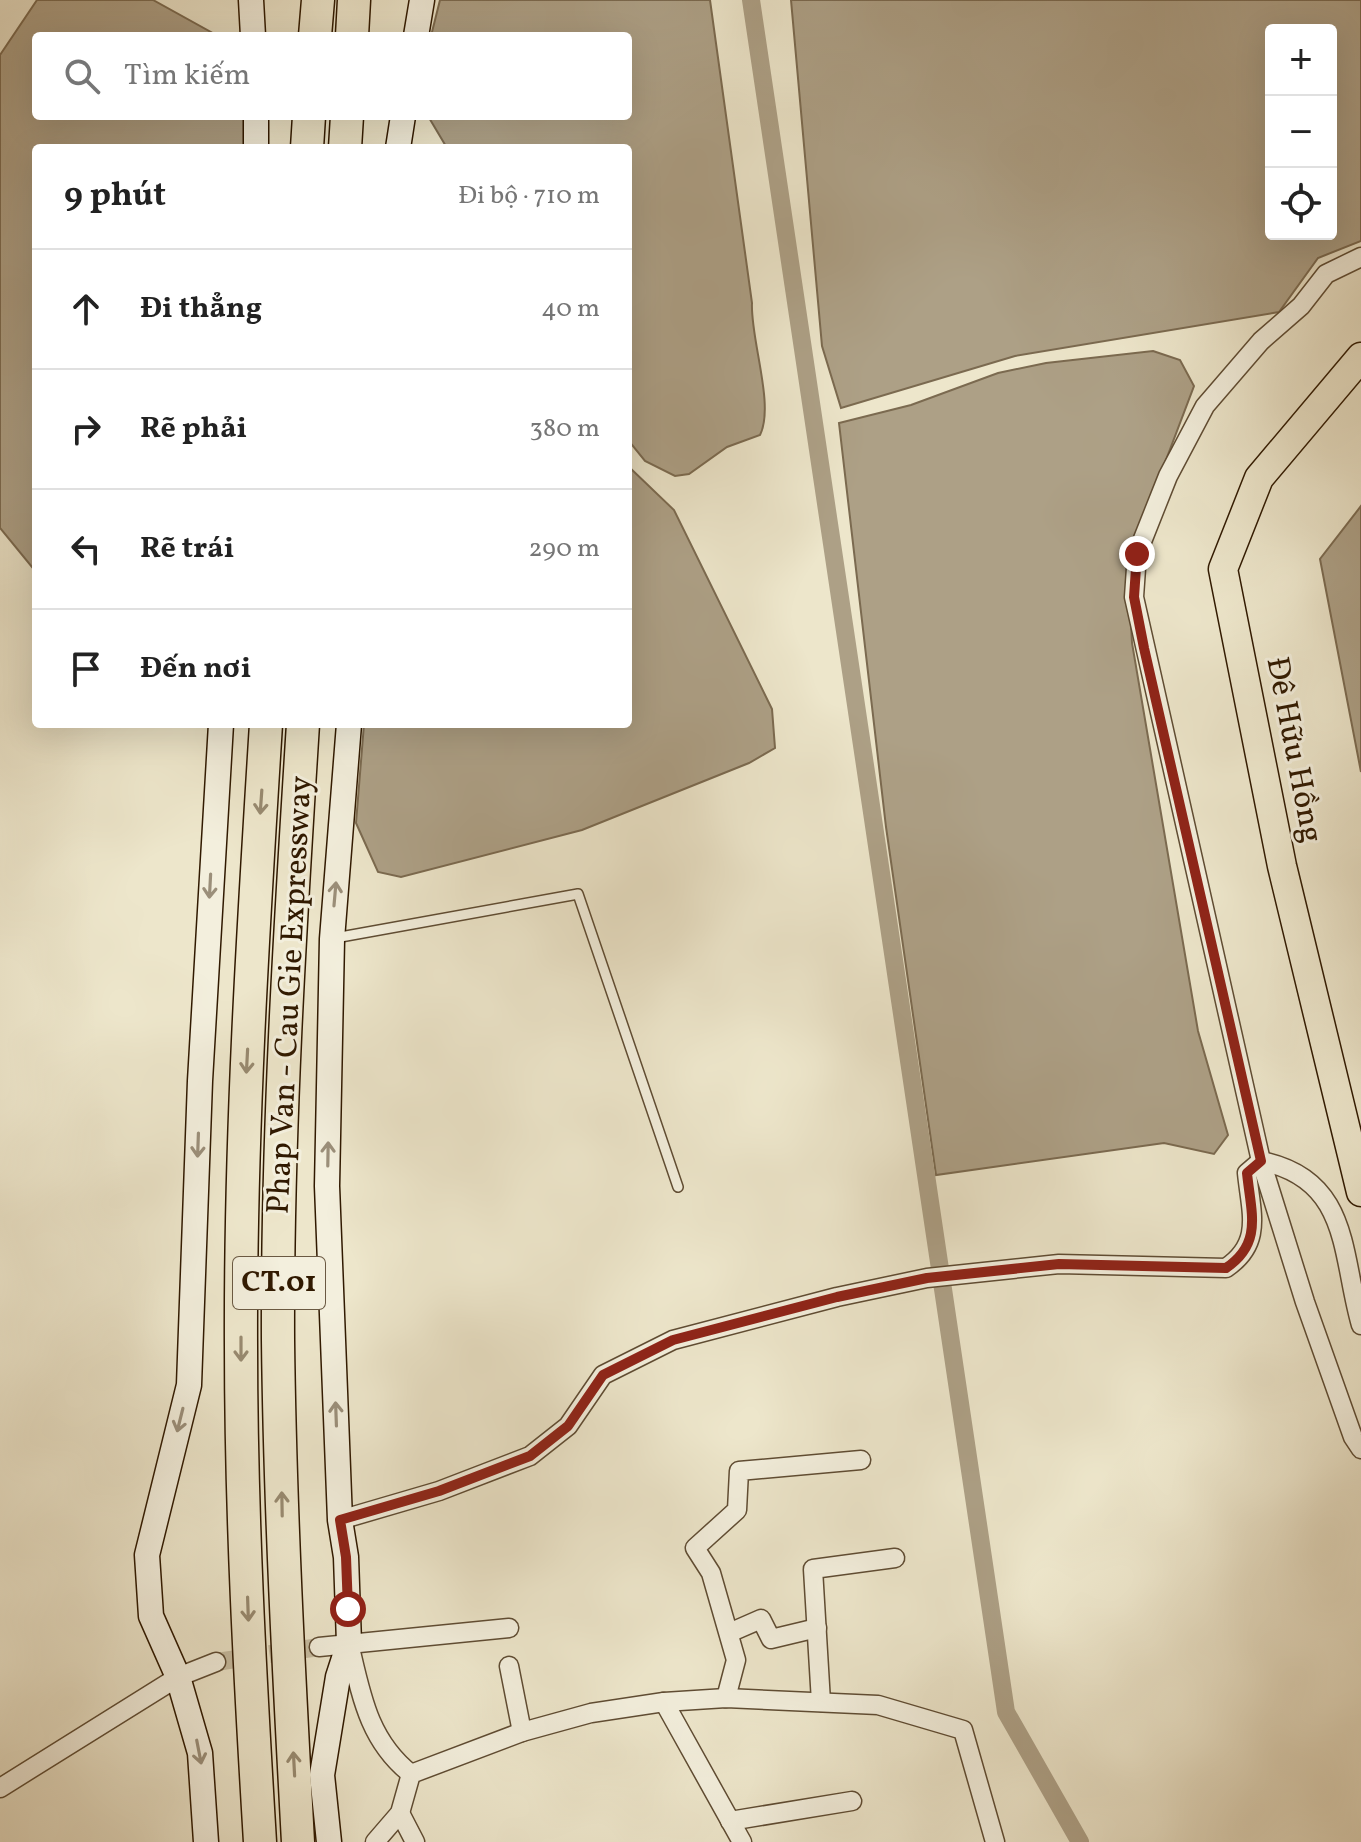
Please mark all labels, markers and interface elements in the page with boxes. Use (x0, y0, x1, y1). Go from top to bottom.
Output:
map controls (1265, 24, 1337, 240)
button: + (1265, 24, 1337, 96)
search box (32, 32, 632, 120)
icon: search (60, 54, 104, 98)
text: Tìm kiếm (124, 55, 250, 97)
button: − (1265, 96, 1337, 168)
button: locate (1265, 168, 1337, 240)
text: 9 phút (64, 173, 166, 220)
text: Đi bộ · 710 m (458, 178, 600, 214)
icon: ahead (64, 287, 108, 331)
text: Đi thẳng (140, 288, 262, 330)
text: 40 m (541, 291, 600, 327)
icon: right (64, 407, 108, 451)
text: Rẽ phải (140, 408, 247, 450)
text: 380 m (530, 411, 600, 447)
icon: left (64, 527, 108, 571)
text: Rẽ trái (140, 528, 234, 570)
text: 290 m (528, 531, 600, 567)
route end (1119, 536, 1155, 572)
icon: arrive (64, 647, 108, 691)
text: Đến nơi (140, 648, 251, 690)
street label: Đê Hữu Hồng (1253, 653, 1333, 847)
street label: Phap Van - Cau Gie Expressway (258, 775, 324, 1215)
one-way arrow (253, 788, 268, 815)
one-way arrow (203, 872, 218, 899)
one-way arrow (328, 881, 343, 908)
one-way arrow (239, 1047, 254, 1074)
one-way arrow (190, 1131, 205, 1158)
one-way arrow (320, 1141, 336, 1168)
road number: CT.01 (233, 1257, 325, 1309)
one-way arrow (233, 1335, 249, 1362)
one-way arrow (328, 1401, 343, 1428)
one-way arrow (172, 1406, 187, 1432)
one-way arrow (275, 1491, 290, 1518)
route start (330, 1591, 366, 1627)
one-way arrow (241, 1595, 256, 1622)
one-way arrow (192, 1739, 207, 1764)
one-way arrow (286, 1751, 301, 1778)

